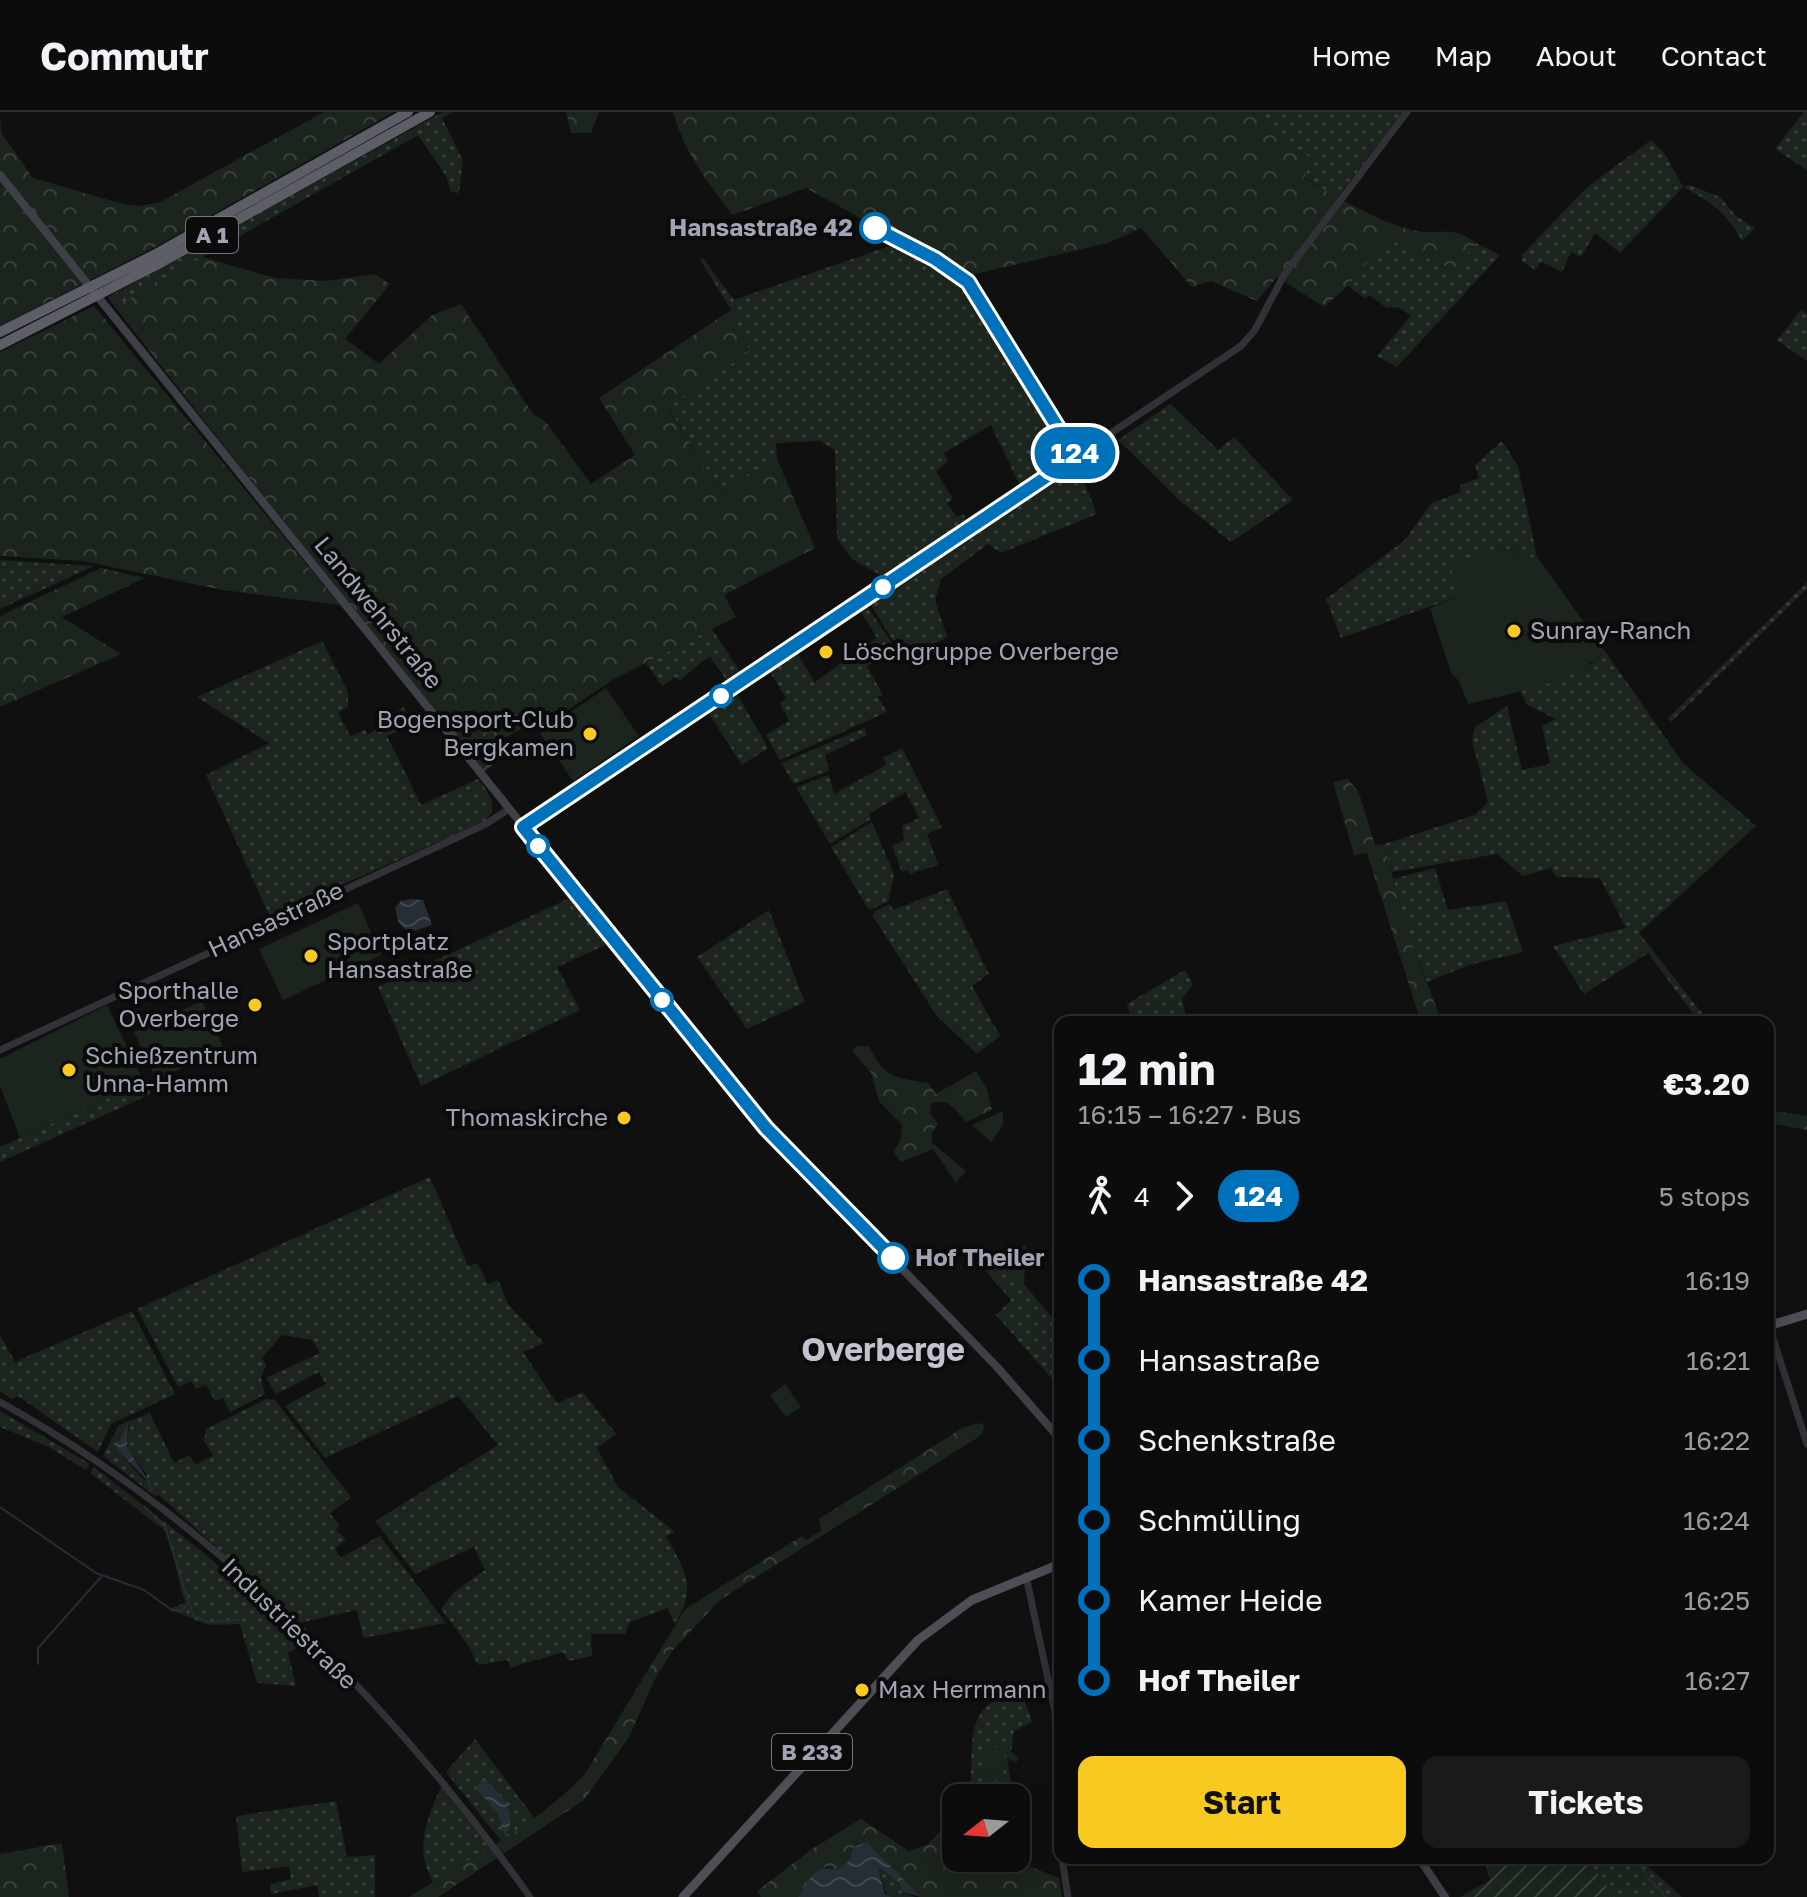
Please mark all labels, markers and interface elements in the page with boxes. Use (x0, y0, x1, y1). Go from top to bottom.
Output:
text: Commutr (40, 33, 209, 78)
text: Home (1312, 39, 1391, 72)
text: Map (1435, 39, 1492, 72)
text: About (1536, 39, 1617, 72)
text: Contact (1661, 39, 1767, 72)
place label: Hansastraße 42 (669, 212, 853, 241)
marker: Hansastraße 42 (860, 213, 890, 243)
road number: A 1 (186, 217, 238, 253)
line badge: 124 (1029, 427, 1121, 479)
text: 124 (1050, 436, 1100, 469)
street label: Landwehrstraße (309, 530, 449, 694)
unlabelled marker (872, 576, 894, 598)
place label: Sunray-Ranch (1530, 615, 1691, 644)
marker: Sunray-Ranch (1505, 622, 1523, 640)
place label: Löschgruppe Overberge (842, 636, 1119, 665)
marker: Löschgruppe Overberge (817, 643, 835, 661)
unlabelled marker (710, 685, 732, 707)
place label: Bogensport-Club Bergkamen (377, 704, 574, 761)
marker: Bogensport-Club Bergkamen (581, 725, 599, 743)
unlabelled marker (527, 835, 549, 857)
street label: Hansastraße (203, 875, 348, 963)
place label: Sportplatz Hansastraße (327, 926, 473, 983)
marker: Sportplatz Hansastraße (302, 947, 320, 965)
place label: Sporthalle Overberge (118, 975, 239, 1032)
unlabelled marker (651, 989, 673, 1011)
marker: Sporthalle Overberge (246, 996, 264, 1014)
place label: Schießzentrum Unna-Hamm (85, 1040, 258, 1097)
text: 12 min (1078, 1042, 1216, 1095)
marker: Schießzentrum Unna-Hamm (60, 1061, 78, 1079)
text: €3.20 (1663, 1066, 1750, 1102)
text: 16:15 – 16:27 · Bus (1078, 1099, 1301, 1130)
place label: Thomaskirche (446, 1102, 608, 1131)
marker: Thomaskirche (615, 1109, 633, 1127)
icon: walk (1078, 1174, 1122, 1218)
icon: forward (1162, 1174, 1206, 1218)
text: 124 (1234, 1179, 1283, 1212)
text: 4 (1134, 1181, 1150, 1212)
text: 5 stops (1659, 1181, 1750, 1212)
place label: Hof Theiler (915, 1242, 1045, 1271)
marker: Hof Theiler (878, 1243, 908, 1273)
text: Hansastraße 42 (1138, 1262, 1368, 1298)
text: 16:19 (1686, 1265, 1750, 1296)
district label: Overberge (801, 1330, 965, 1368)
text: Hansastraße (1138, 1342, 1320, 1378)
text: 16:21 (1686, 1345, 1750, 1376)
text: Schenkstraße (1138, 1422, 1336, 1458)
text: 16:22 (1684, 1425, 1750, 1456)
text: Schmülling (1138, 1502, 1301, 1538)
text: 16:24 (1683, 1505, 1750, 1536)
street label: Industriestraße (217, 1551, 364, 1695)
text: Kamer Heide (1138, 1582, 1323, 1618)
text: 16:25 (1684, 1585, 1750, 1616)
text: Hof Theiler (1138, 1662, 1300, 1698)
text: 16:27 (1685, 1665, 1750, 1696)
place label: Max Herrmann (878, 1674, 1047, 1703)
marker: Max Herrmann (853, 1681, 871, 1699)
road number: B 233 (772, 1734, 852, 1770)
button: Start (1078, 1756, 1406, 1848)
button: Tickets (1422, 1756, 1750, 1848)
north arrow (942, 1784, 1030, 1872)
map controls (942, 1784, 1030, 1872)

